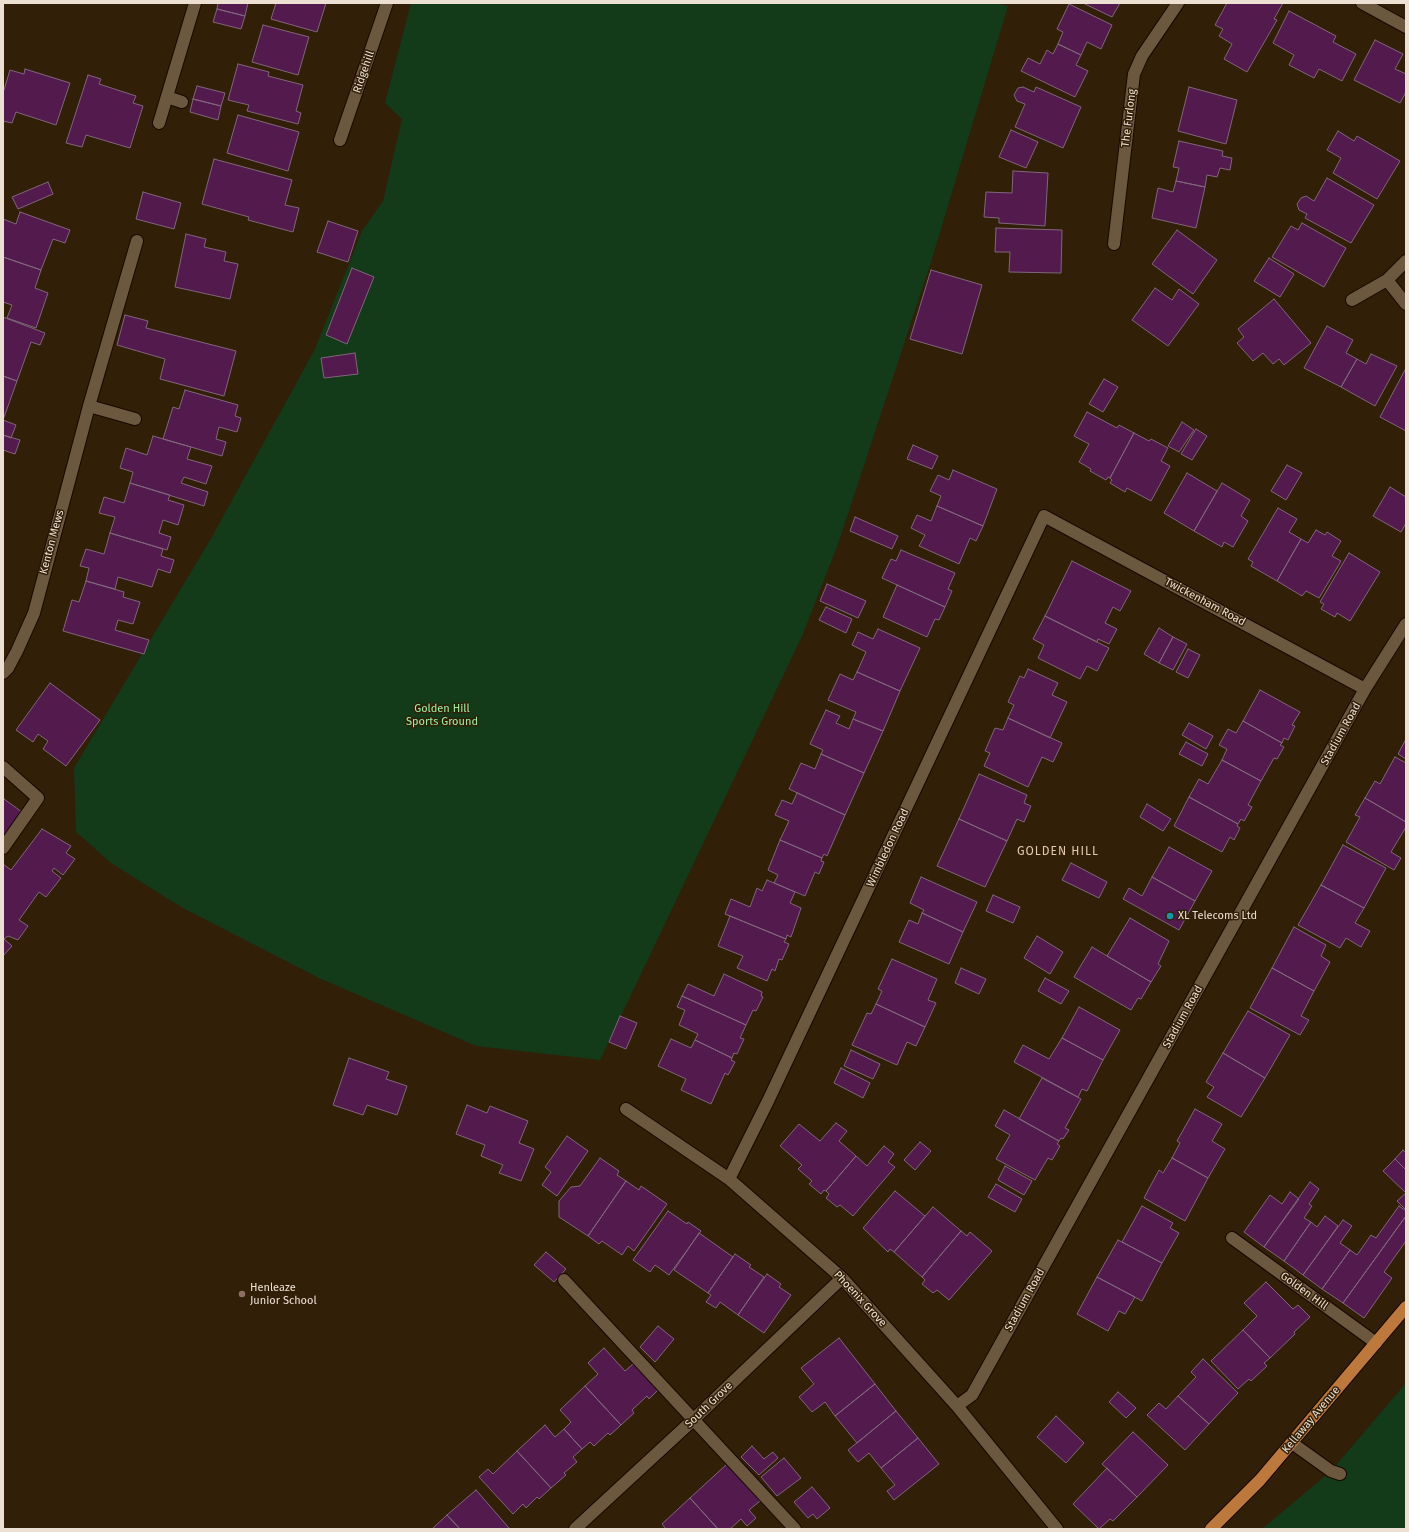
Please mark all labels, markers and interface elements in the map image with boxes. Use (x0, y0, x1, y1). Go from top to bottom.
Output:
street label: Ridgehill (351, 49, 377, 95)
street label: The Furlong (1119, 88, 1139, 148)
street label: Kenton Mews (37, 508, 67, 576)
street label: Twickenham Road (1162, 575, 1248, 629)
street label: Stadium Road (1318, 700, 1364, 768)
park label: Golden Hill Sports Ground (406, 702, 478, 728)
street label: Wimbledon Road (864, 807, 912, 889)
district label: GOLDEN HILL (1017, 845, 1099, 859)
place label: XL Telecoms Ltd (1178, 909, 1257, 923)
marker: XL Telecoms Ltd (1165, 911, 1175, 921)
street label: Stadium Road (1160, 983, 1206, 1051)
street label: Stadium Road (1002, 1266, 1048, 1334)
street label: Phoenix Grove (831, 1268, 889, 1330)
street label: Golden Hill (1278, 1269, 1330, 1313)
place label: Henleaze Junior School (250, 1281, 317, 1307)
marker: Henleaze Junior School (237, 1289, 247, 1299)
street label: South Grove (683, 1379, 735, 1431)
street label: Kellaway Avenue (1279, 1384, 1343, 1456)

